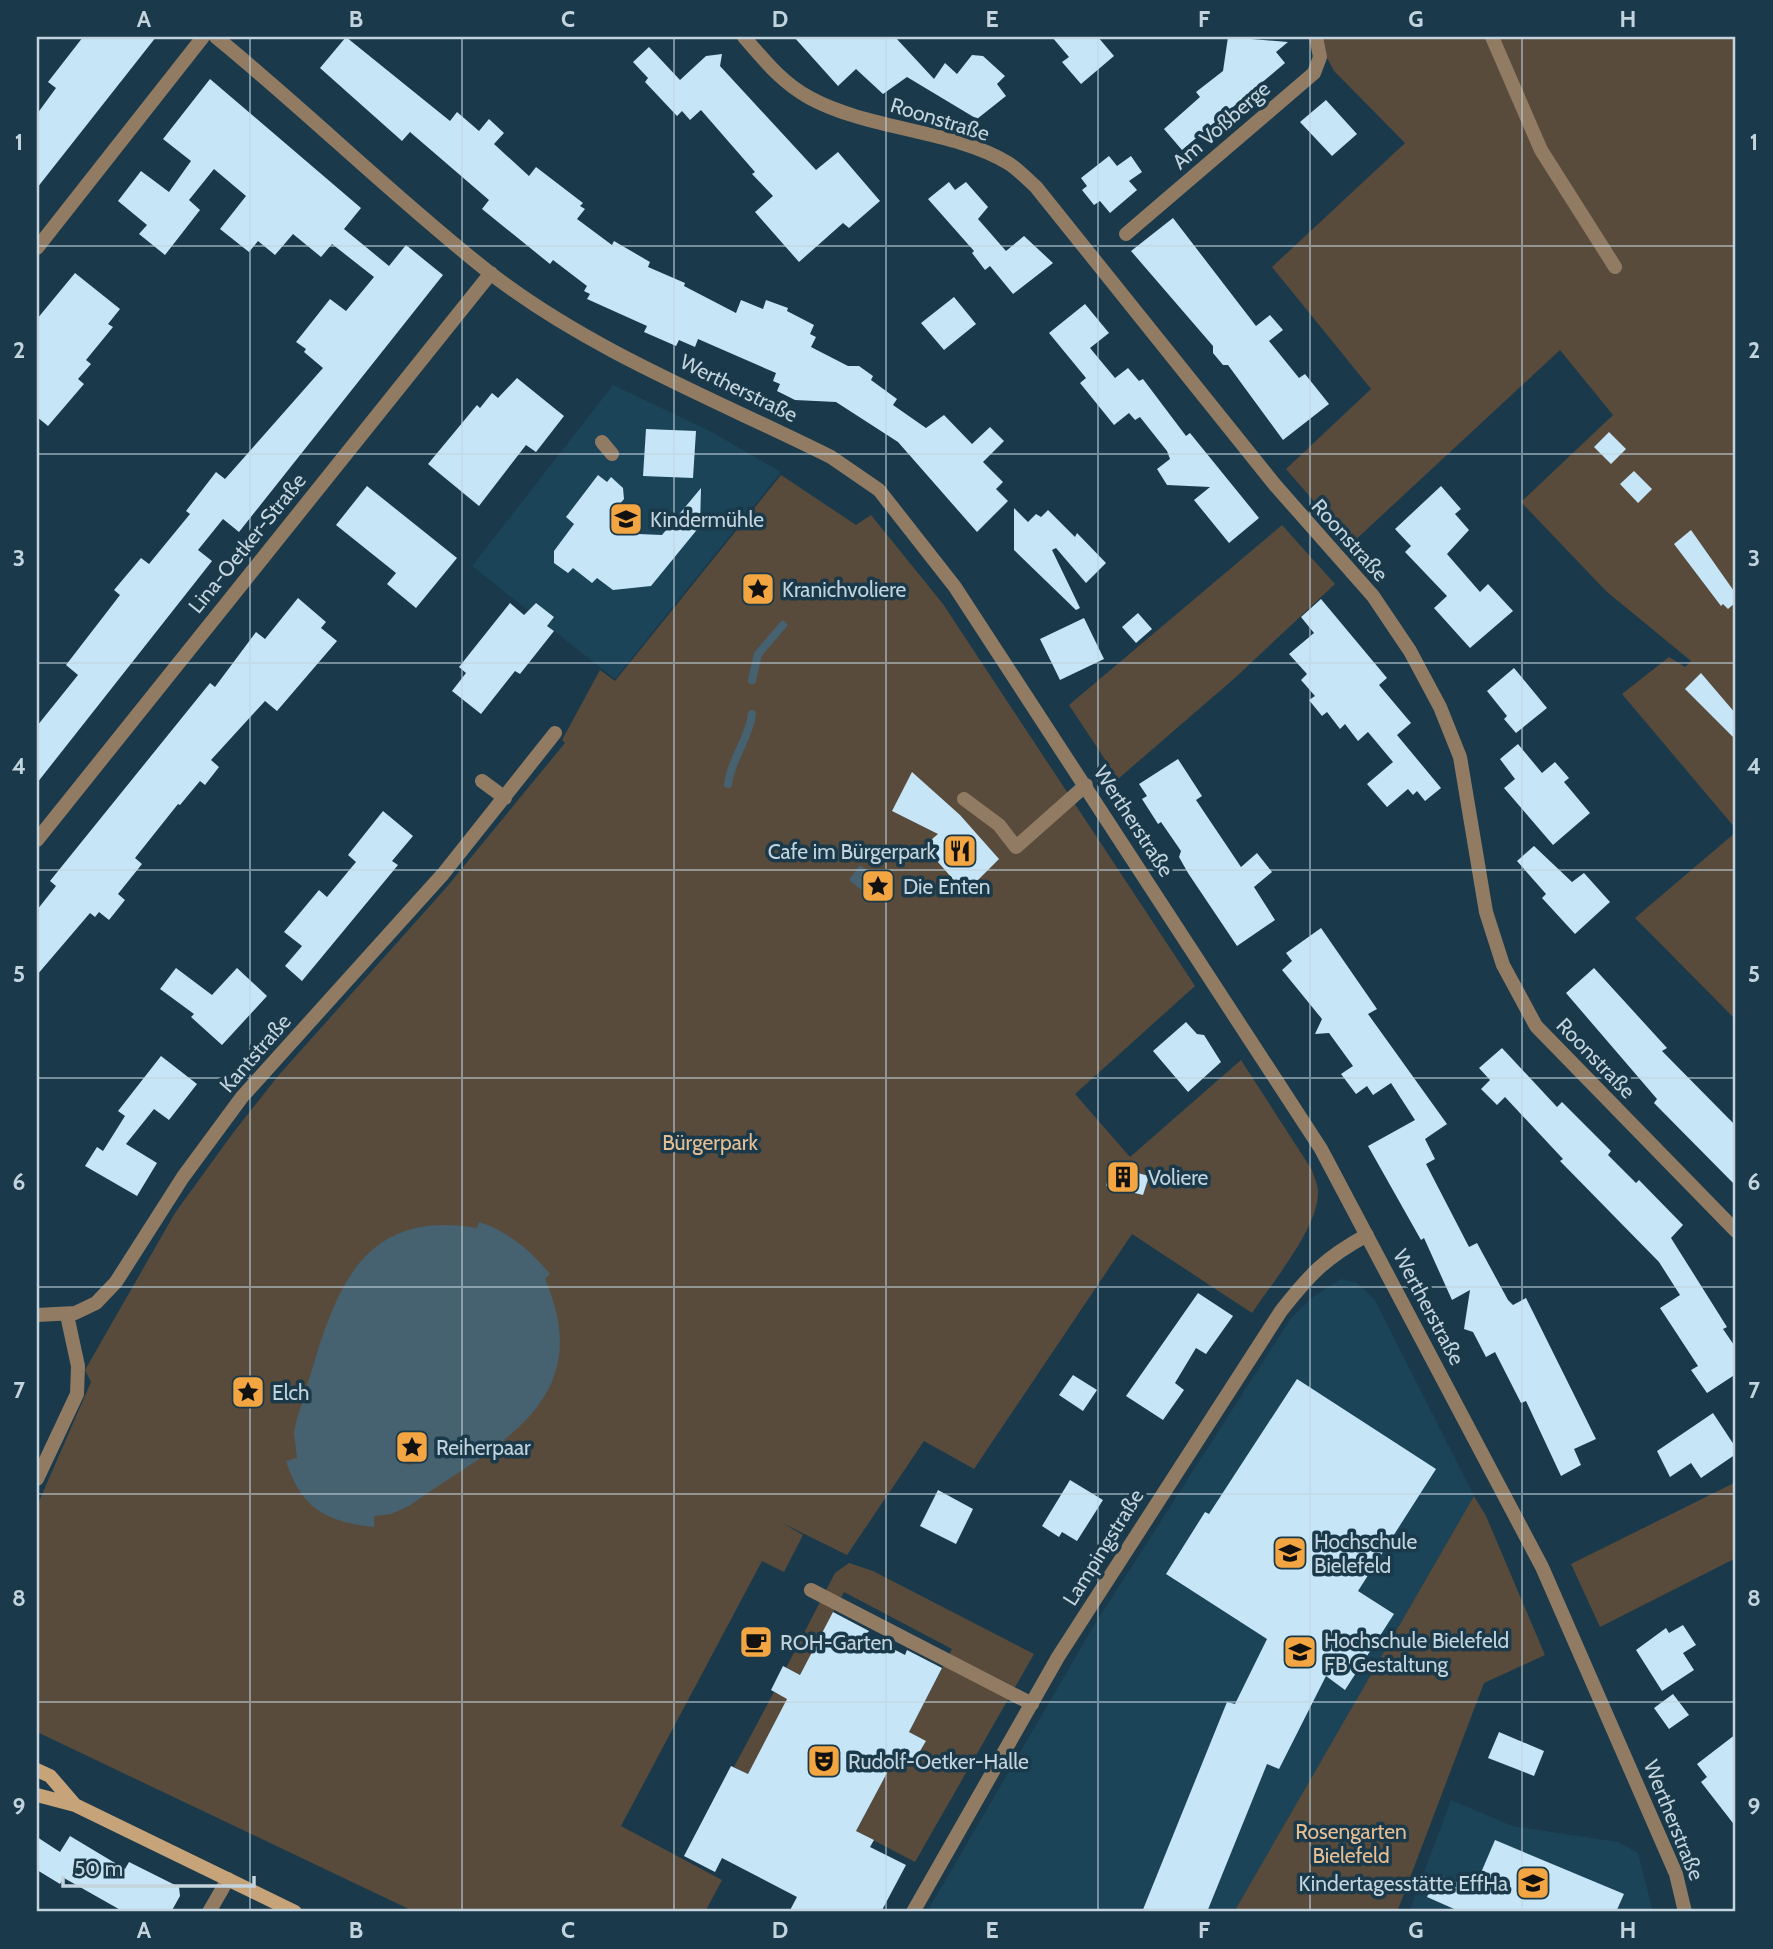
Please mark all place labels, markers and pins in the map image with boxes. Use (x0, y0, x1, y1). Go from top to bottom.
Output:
school or university icon: Kindermühle (607, 500, 645, 538)
place label: Kindermühle (650, 507, 764, 532)
place icon: Kranichvoliere (739, 570, 777, 608)
place label: Kranichvoliere (782, 577, 907, 602)
restaurant icon: Cafe im Bürgerpark (941, 832, 979, 870)
place label: Cafe im Bürgerpark (768, 839, 937, 864)
place icon: Die Enten (859, 867, 897, 905)
place label: Die Enten (903, 874, 991, 899)
building icon: Voliere (1104, 1158, 1142, 1196)
place label: Voliere (1148, 1165, 1209, 1190)
place icon: Elch (229, 1373, 267, 1411)
place label: Elch (272, 1380, 309, 1405)
place icon: Reiherpaar (393, 1428, 431, 1466)
place label: Reiherpaar (436, 1435, 531, 1460)
place label: Hochschule Bielefeld (1314, 1529, 1417, 1578)
school or university icon: Hochschule Bielefeld (1271, 1534, 1309, 1572)
cafe icon: ROH-Garten (737, 1623, 775, 1661)
place label: Hochschule Bielefeld FB Gestaltung (1324, 1628, 1509, 1677)
place label: ROH-Garten (780, 1630, 893, 1655)
school or university icon: Hochschule Bielefeld FB Gestaltung (1281, 1633, 1319, 1671)
theatre icon: Rudolf-Oetker-Halle (805, 1742, 843, 1780)
place label: Rudolf-Oetker-Halle (848, 1749, 1029, 1774)
school or university icon: Kindertagesstätte EffHa (1514, 1864, 1552, 1902)
place label: Kindertagesstätte EffHa (1298, 1871, 1508, 1896)

